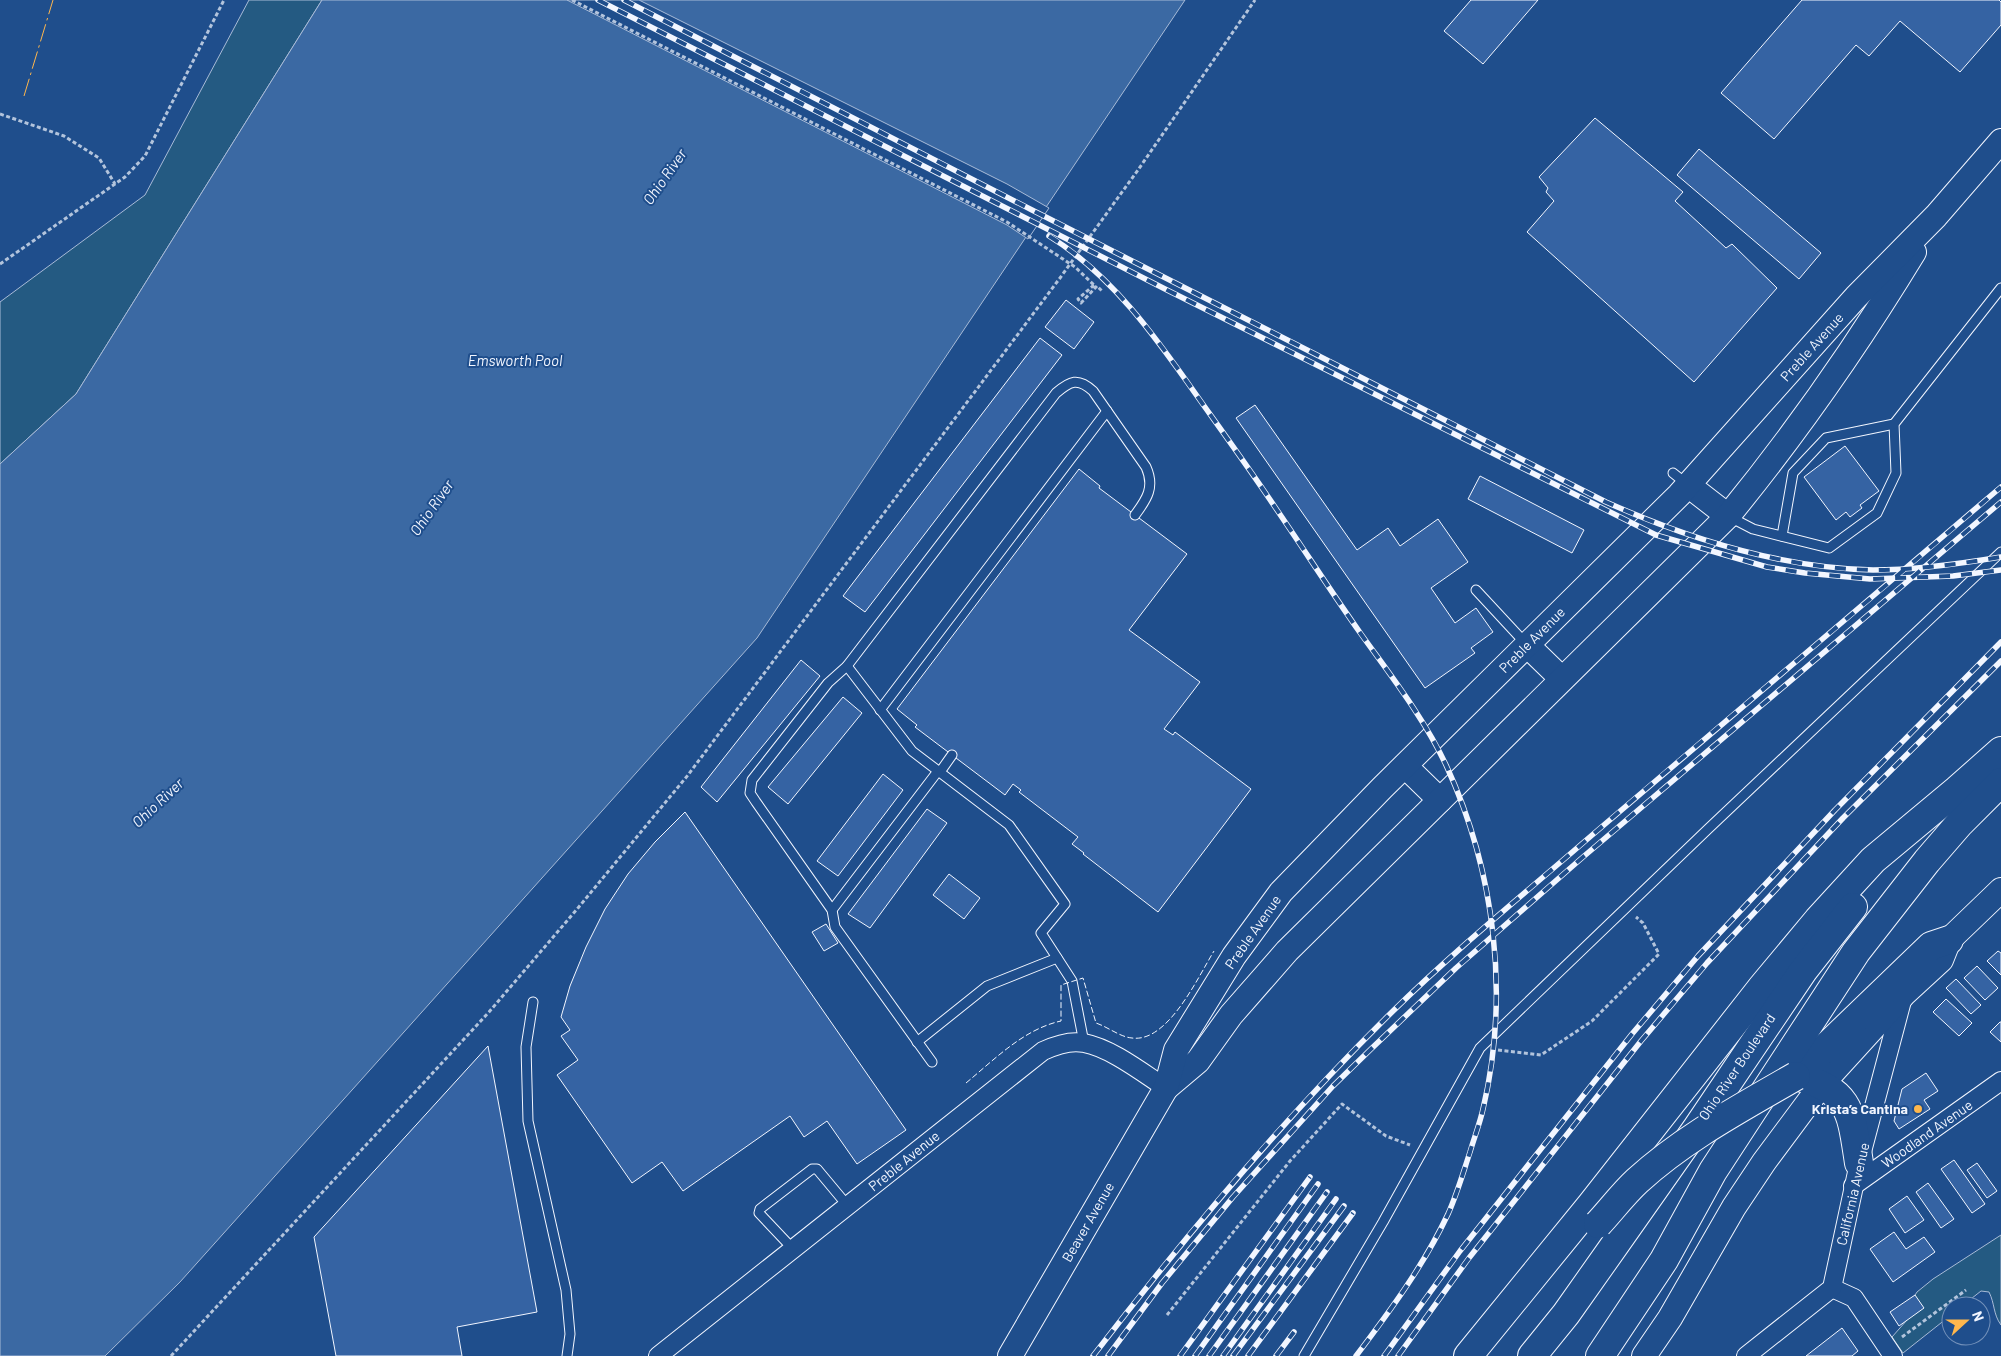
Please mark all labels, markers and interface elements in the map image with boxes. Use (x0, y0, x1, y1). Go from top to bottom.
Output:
water label: Ohio River (639, 145, 690, 208)
street label: Preble Avenue (1776, 309, 1847, 384)
water label: Emsworth Pool (468, 351, 563, 369)
water label: Ohio River (406, 476, 457, 539)
street label: Preble Avenue (1495, 603, 1568, 676)
water label: Ohio River (128, 773, 187, 831)
street label: Preble Avenue (1221, 891, 1284, 972)
street label: Ohio River Boulevard (1695, 1010, 1779, 1123)
street label: Woodland Avenue (1878, 1096, 1976, 1171)
place label: Krista’s Cantina (1812, 1100, 1908, 1117)
marker: Krista’s Cantina (1912, 1103, 1924, 1115)
street label: Preble Avenue (865, 1127, 943, 1194)
street label: California Avenue (1832, 1141, 1873, 1247)
street label: Beaver Avenue (1058, 1179, 1117, 1265)
north arrow (1941, 1296, 1991, 1346)
text: N (1969, 1309, 1988, 1324)

